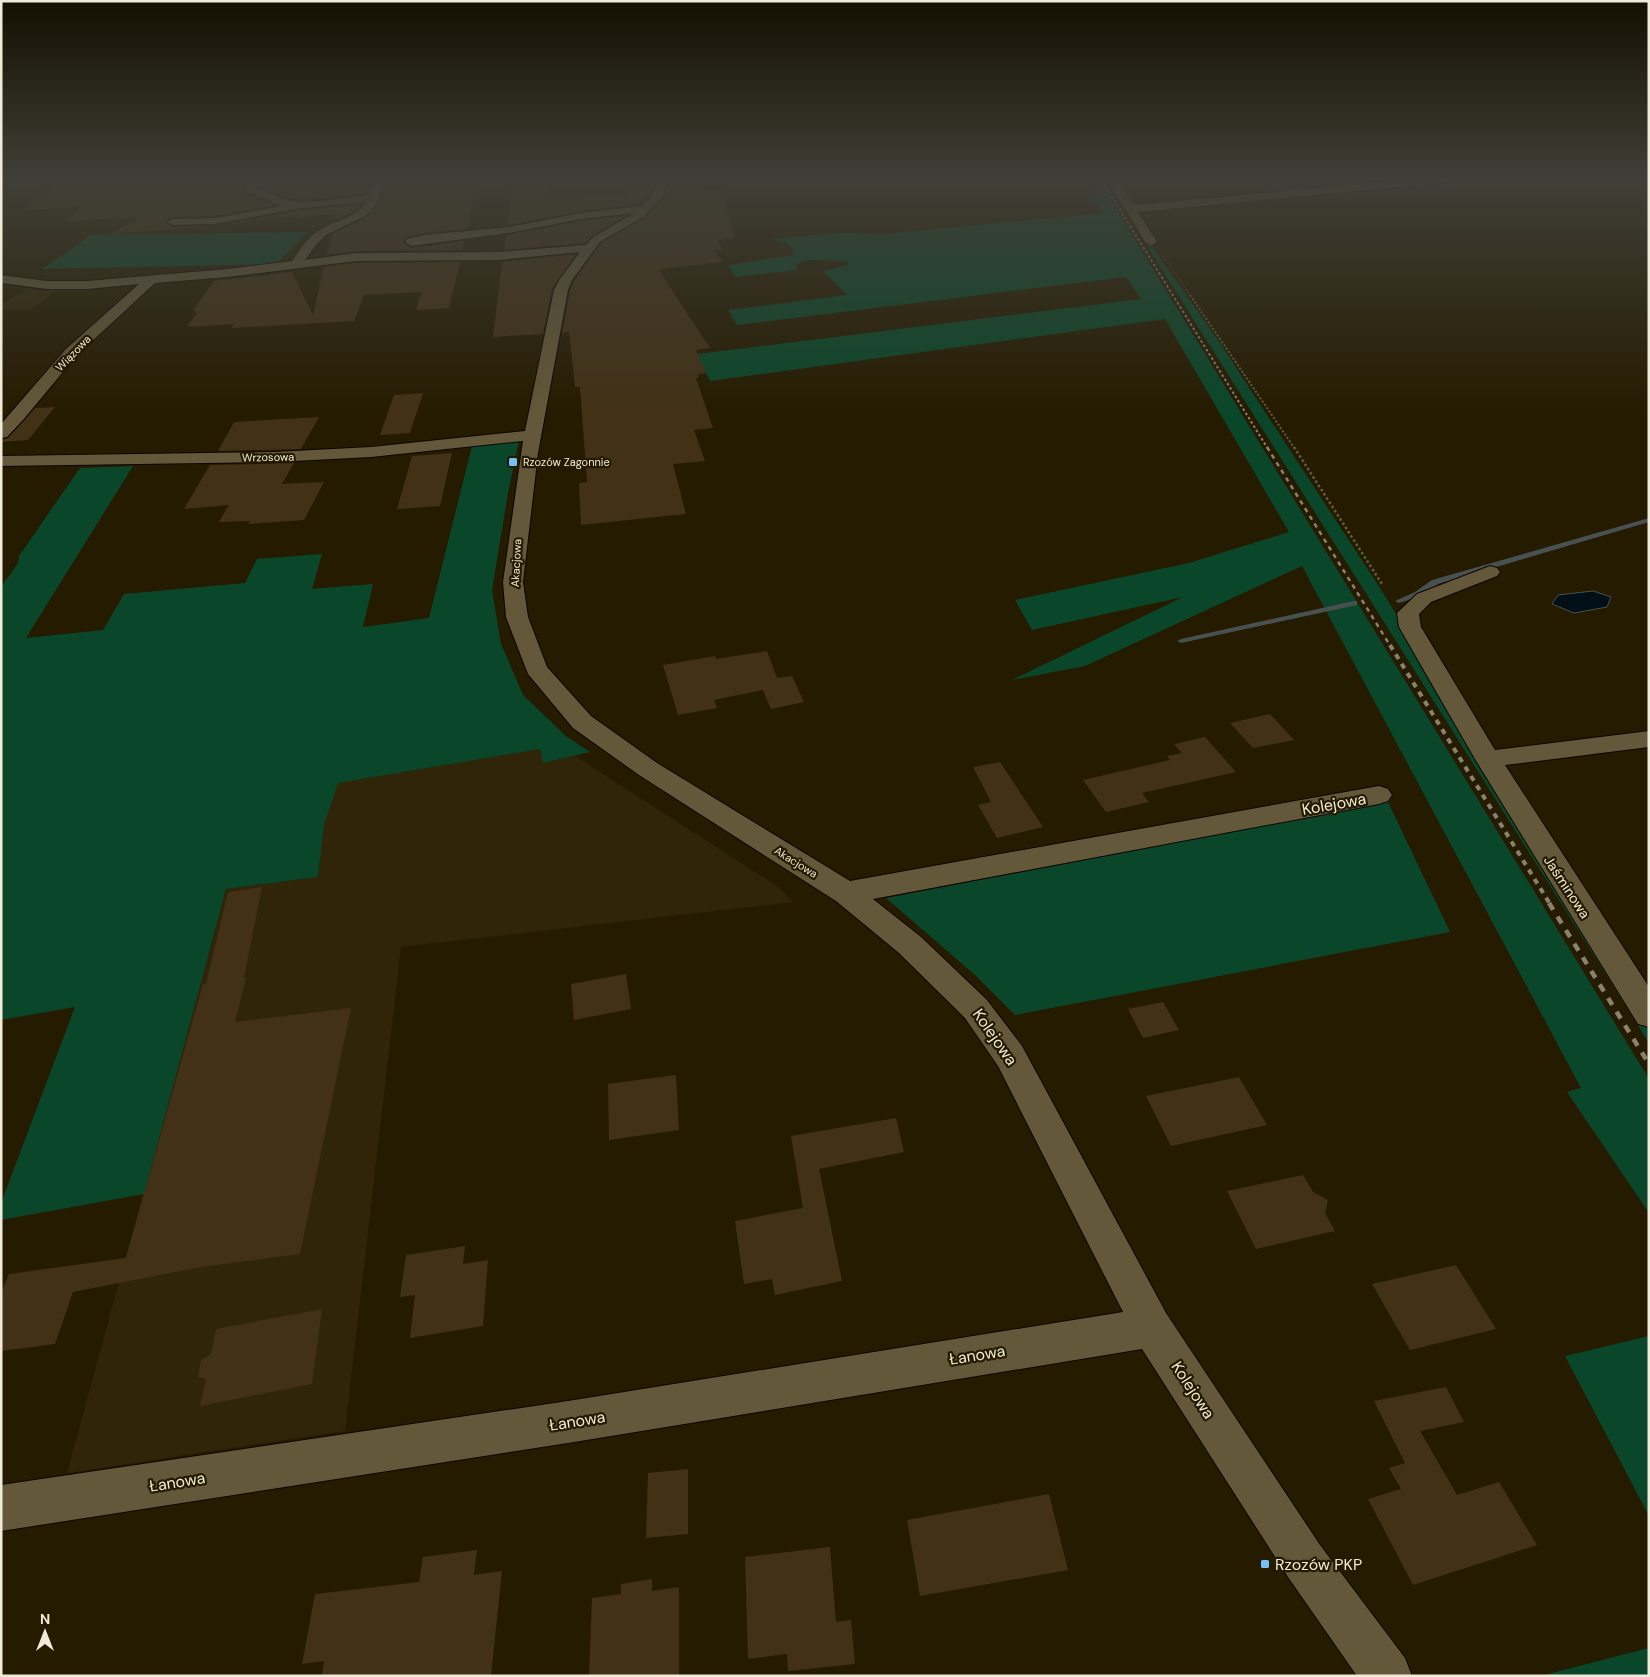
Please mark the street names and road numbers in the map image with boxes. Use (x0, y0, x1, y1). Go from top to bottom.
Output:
street label: Wiązowa (52, 332, 94, 374)
street label: Wrzosowa (242, 450, 294, 464)
street label: Akacjowa (508, 539, 524, 587)
street label: Kolejowa (1300, 788, 1368, 820)
street label: Akacjowa (772, 843, 820, 881)
street label: Jaśminowa (1540, 852, 1594, 922)
street label: Kolejowa (968, 1004, 1022, 1070)
street label: Łanowa (947, 1340, 1007, 1370)
street label: Kolejowa (1167, 1357, 1219, 1423)
street label: Łanowa (547, 1406, 607, 1436)
street label: Łanowa (147, 1467, 207, 1497)

